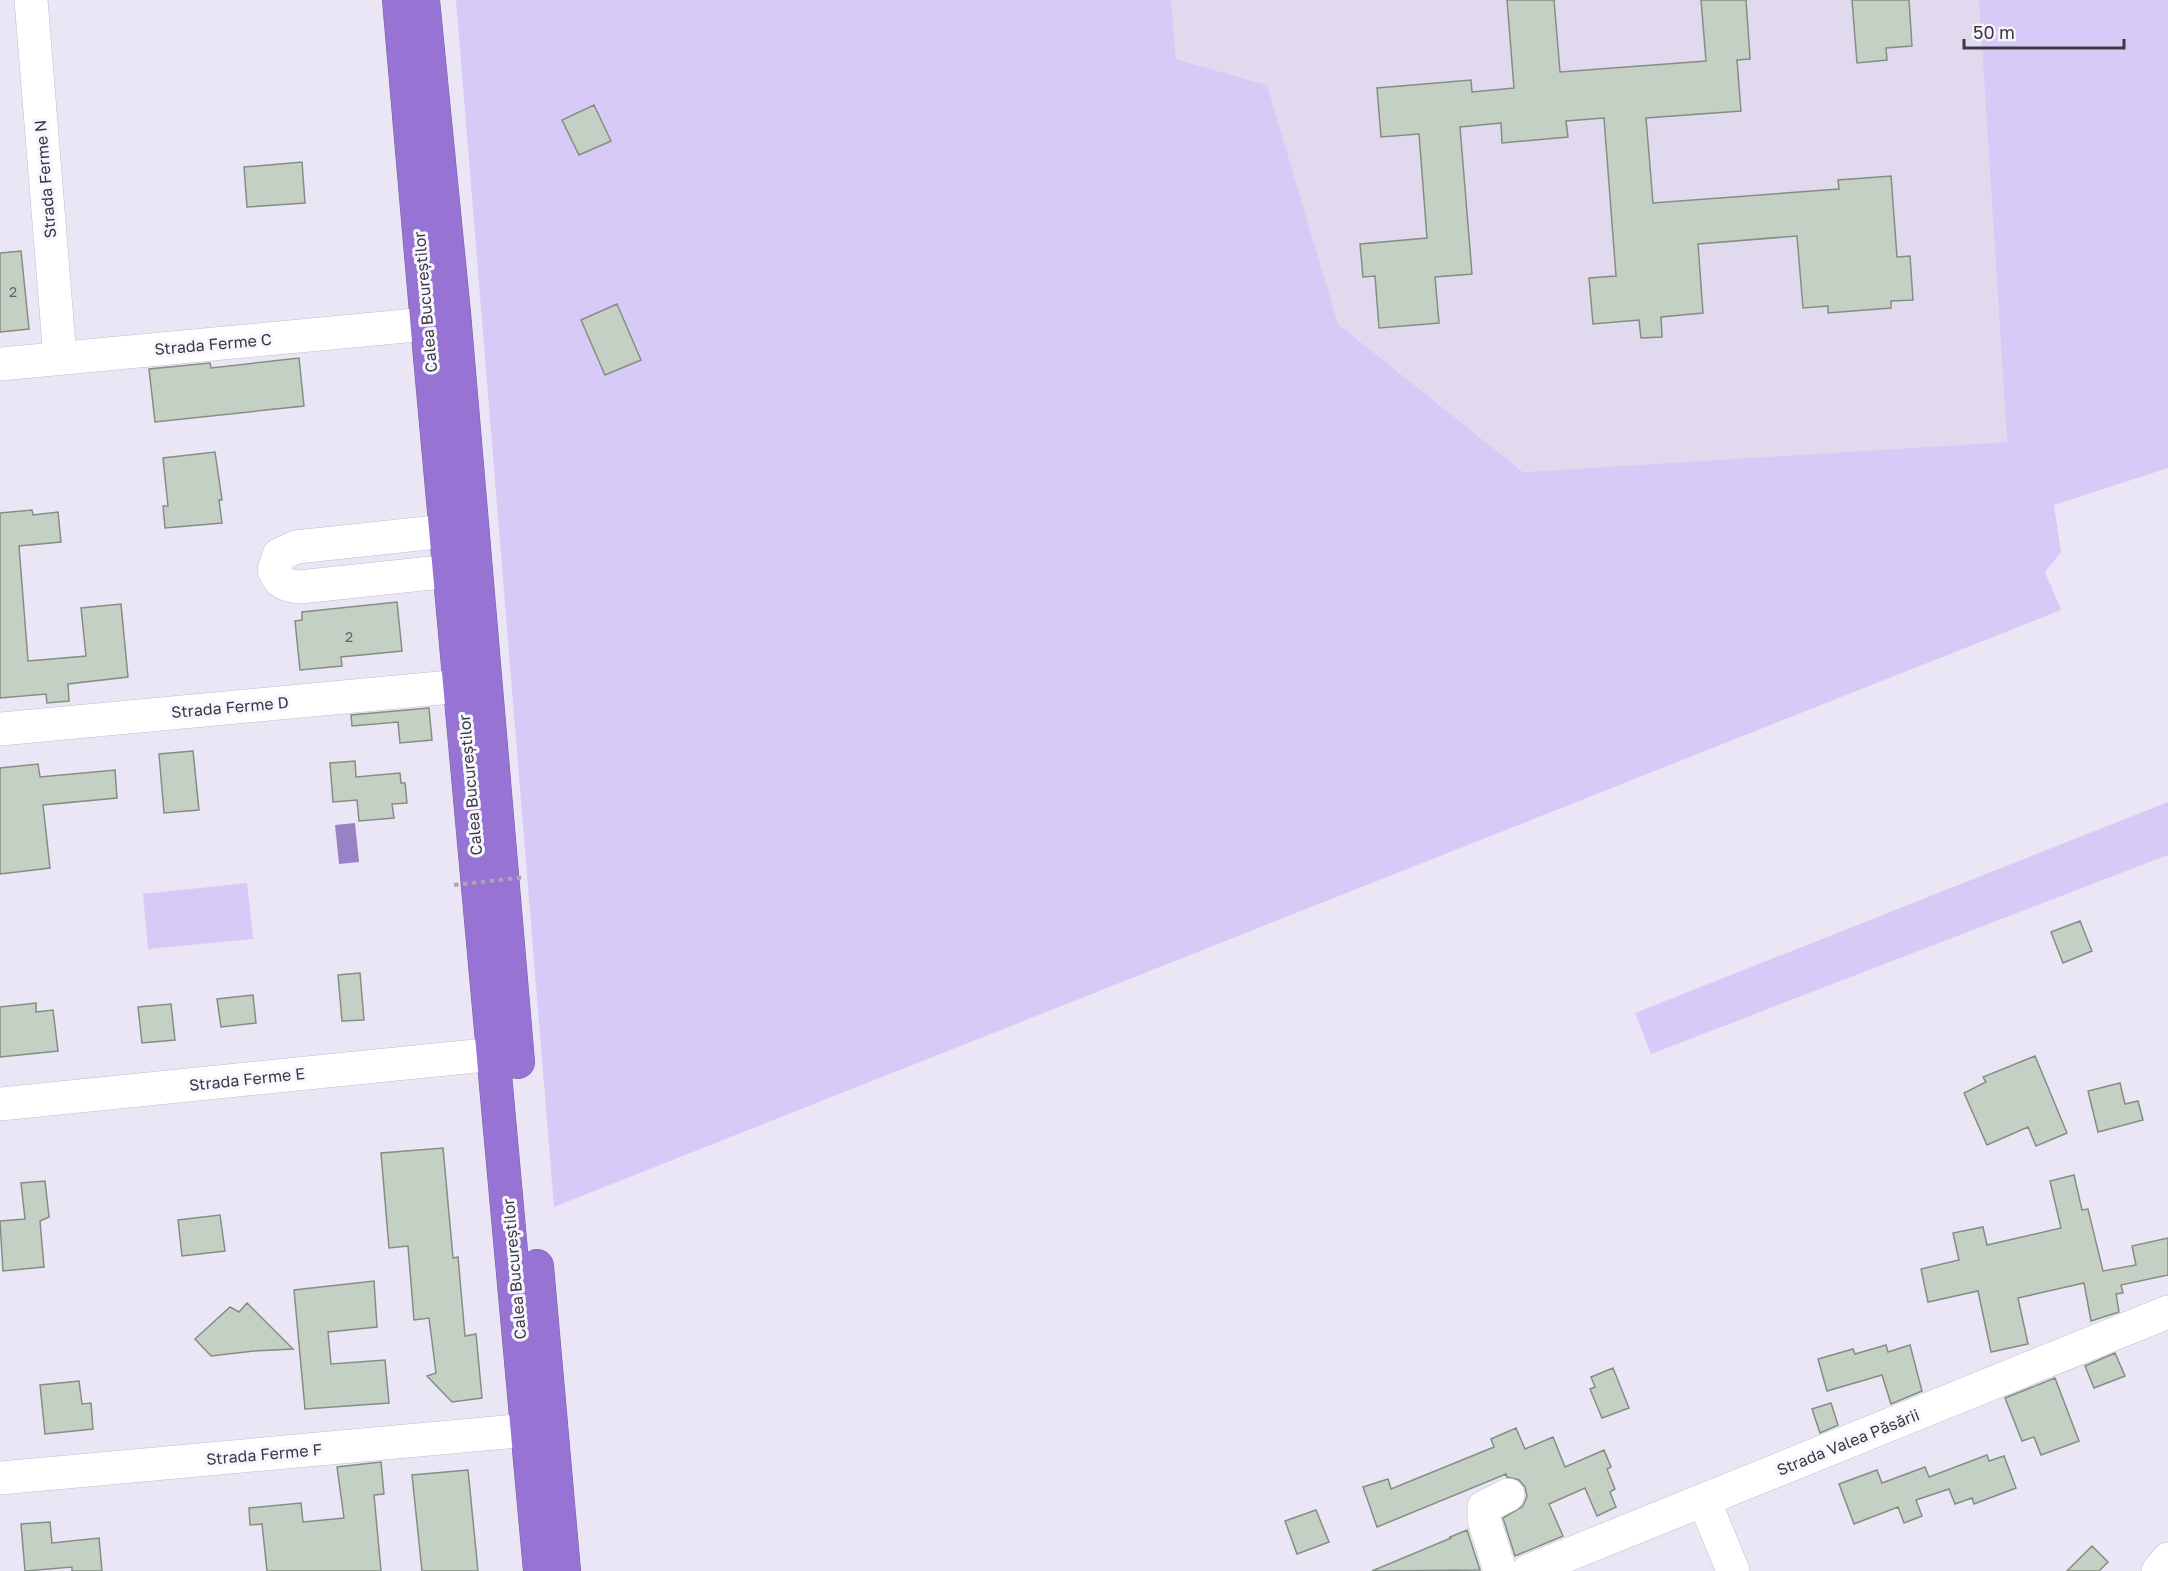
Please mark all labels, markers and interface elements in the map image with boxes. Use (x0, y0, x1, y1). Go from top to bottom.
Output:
scale bar (1964, 12, 2124, 50)
text: 50 m (1973, 21, 2015, 43)
street label: Strada Ferme N (30, 119, 60, 239)
street label: Calea Bucureștilor (409, 231, 441, 373)
house number: 2 (9, 283, 17, 300)
street label: Strada Ferme C (154, 329, 273, 359)
house number: 2 (345, 628, 353, 645)
street label: Strada Ferme D (170, 692, 290, 722)
street label: Calea Bucureștilor (454, 714, 486, 856)
street label: Strada Ferme E (188, 1063, 306, 1095)
street label: Calea Bucureștilor (498, 1198, 530, 1340)
street label: Strada Valea Păsării (1774, 1404, 1922, 1480)
street label: Strada Ferme F (205, 1439, 323, 1469)

